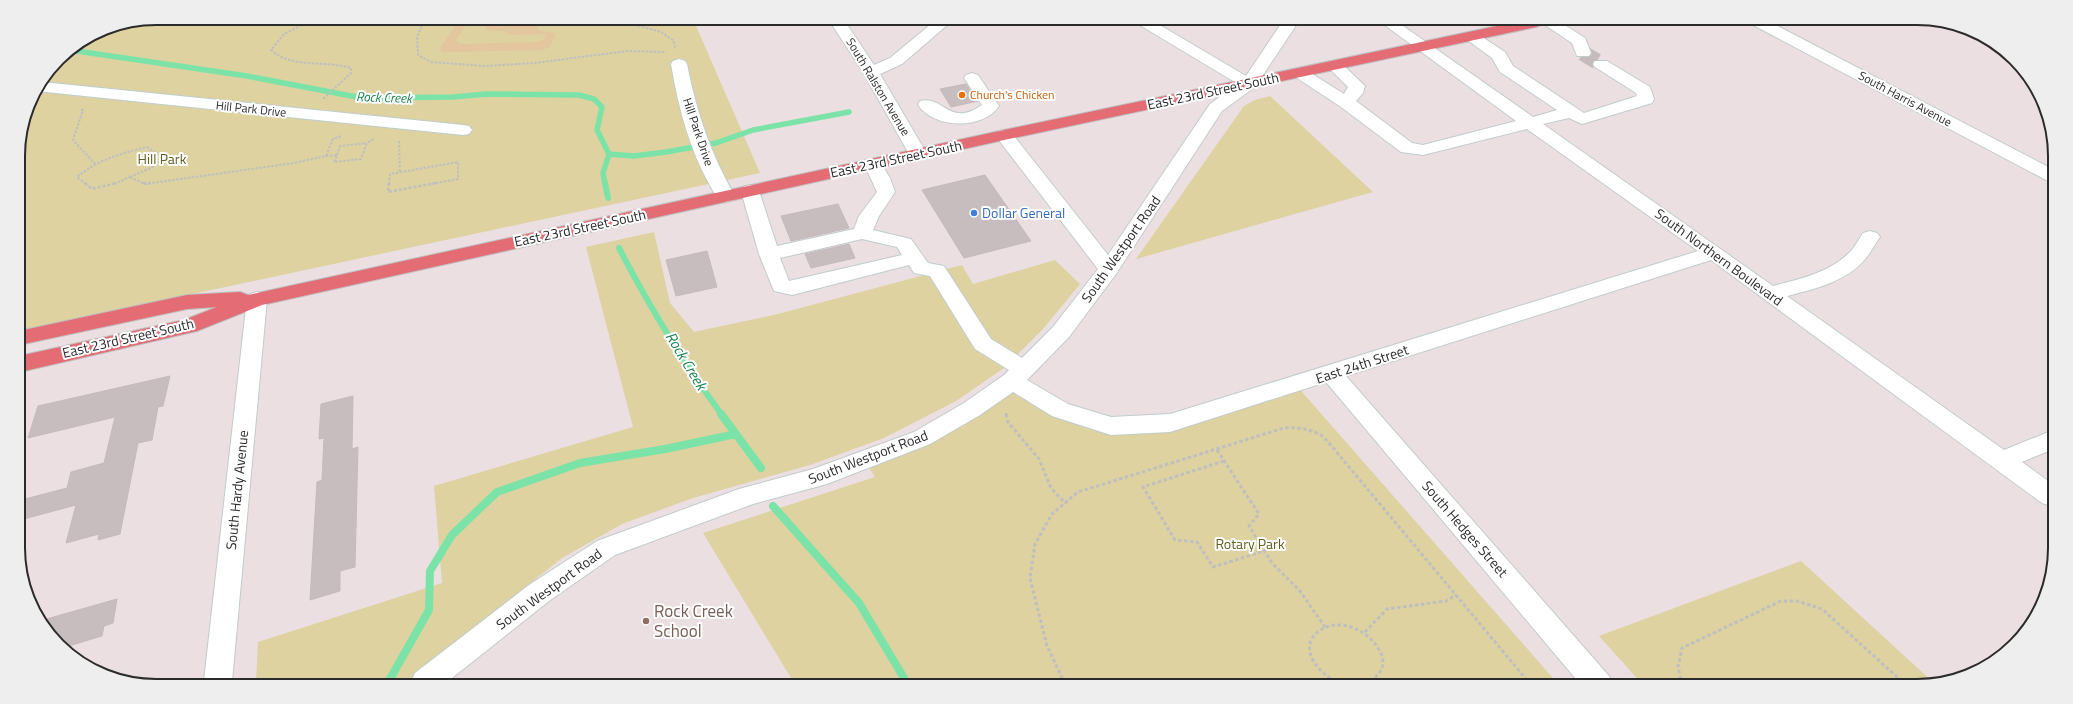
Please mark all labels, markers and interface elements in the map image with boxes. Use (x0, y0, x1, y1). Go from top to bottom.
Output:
street label: South Ralston Avenue (842, 34, 915, 139)
street label: East 23rd Street South (1145, 66, 1281, 115)
street label: South Harris Avenue (1855, 66, 1955, 131)
place label: Church's Chicken (970, 85, 1055, 104)
water label: Rock Creek (356, 86, 414, 108)
marker: Church's Chicken (957, 90, 967, 100)
street label: Hill Park Drive (215, 95, 287, 122)
street label: Hill Park Drive (678, 95, 719, 168)
street label: East 23rd Street South (828, 134, 964, 183)
park label: Hill Park (138, 148, 187, 169)
street label: South Westport Road (1076, 191, 1165, 307)
place label: Dollar General (982, 202, 1065, 223)
street label: East 23rd Street South (512, 203, 648, 252)
street label: South Northern Boulevard (1651, 203, 1788, 310)
marker: Dollar General (969, 208, 979, 218)
street label: East 23rd Street South (60, 312, 196, 363)
water label: Rock Creek (660, 327, 714, 396)
street label: East 24th Street (1313, 339, 1411, 388)
street label: South Westport Road (805, 424, 931, 489)
street label: South Hardy Avenue (220, 429, 253, 551)
street label: South Hedges Street (1418, 476, 1513, 582)
park label: Rotary Park (1215, 533, 1285, 554)
street label: South Westport Road (491, 543, 606, 634)
place label: Rock Creek School (654, 598, 733, 644)
marker: Rock Creek School (641, 616, 651, 626)

